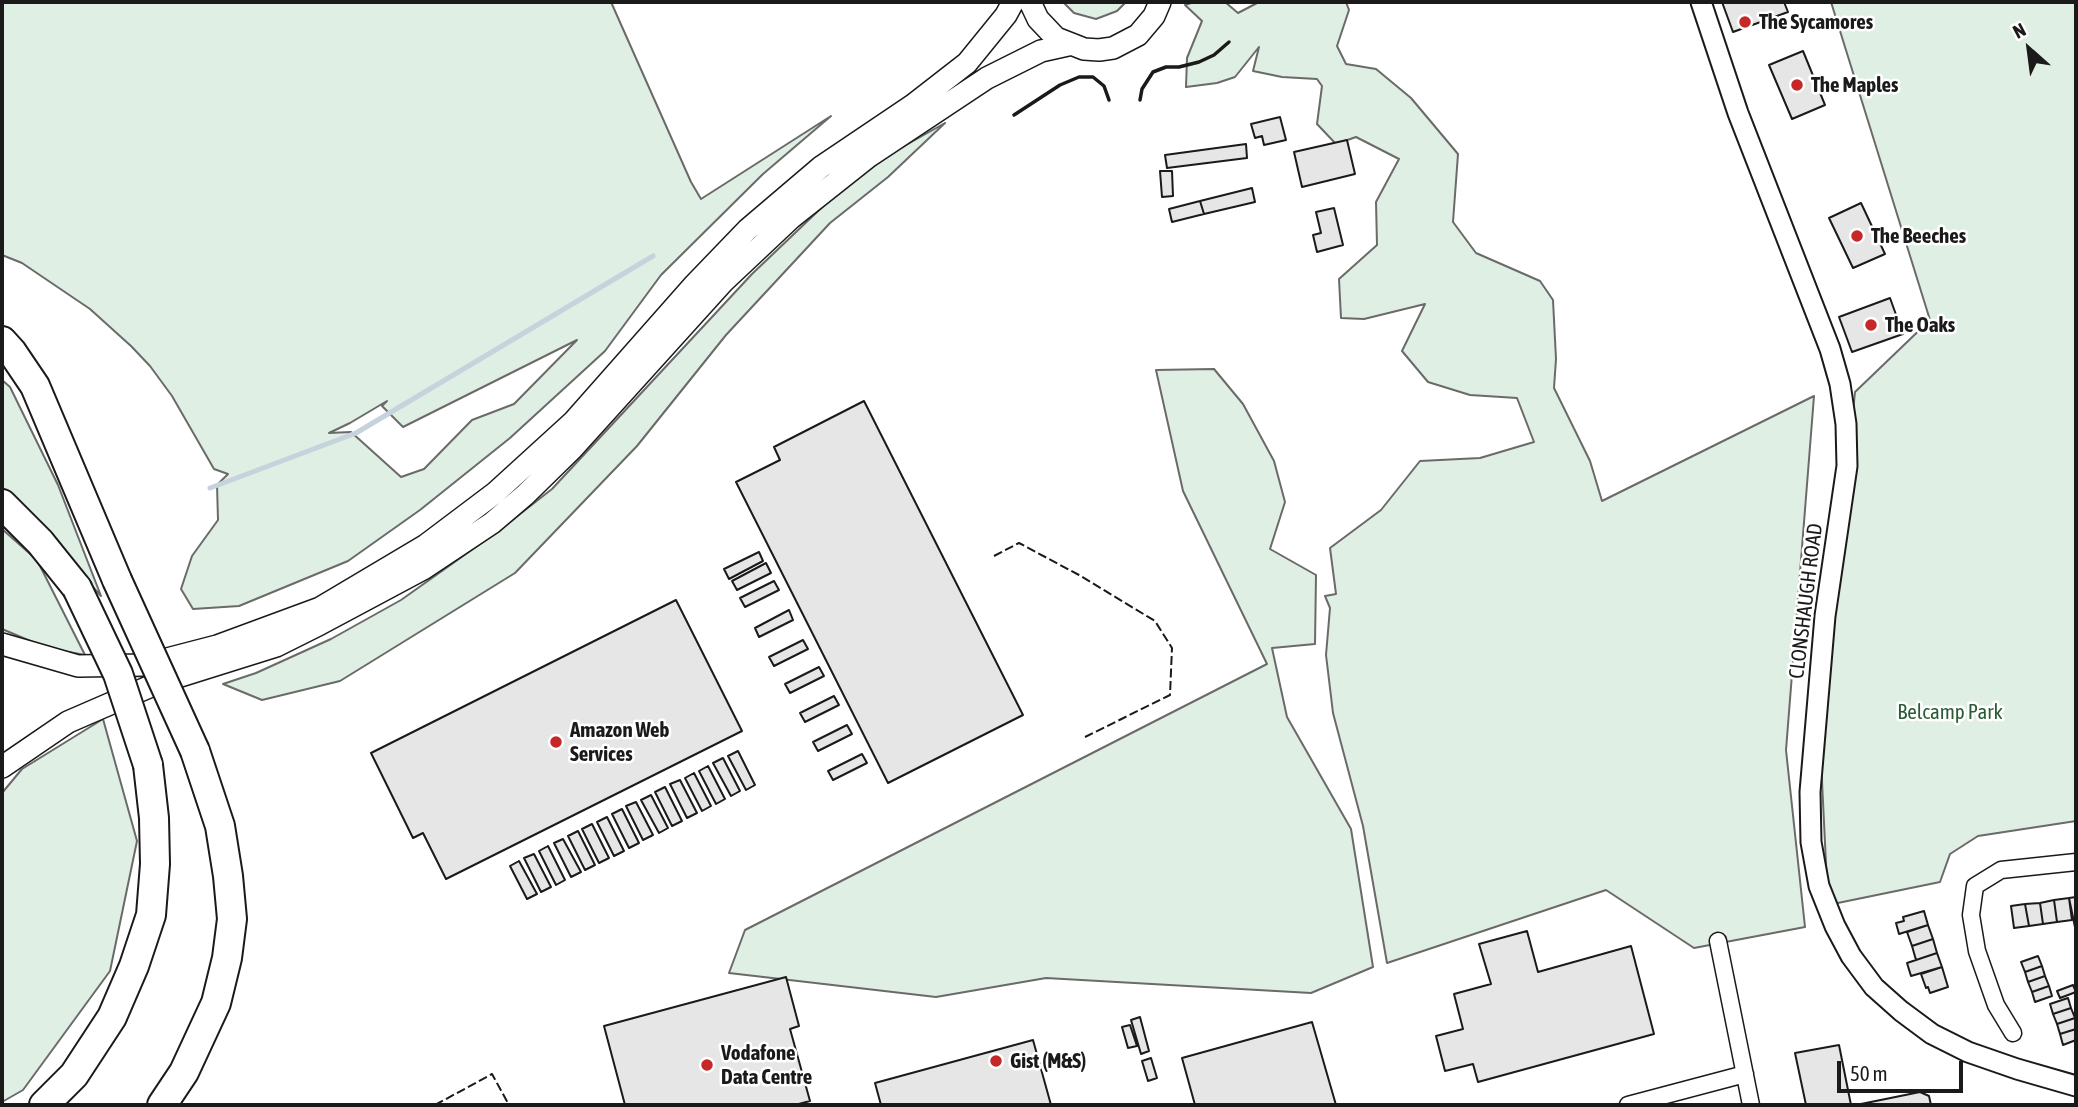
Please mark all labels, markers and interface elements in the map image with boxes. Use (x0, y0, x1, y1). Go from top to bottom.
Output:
place label: The Sycamores (1759, 9, 1873, 35)
marker: The Sycamores (1737, 14, 1753, 30)
north arrow (1994, 14, 2064, 84)
text: N (2009, 18, 2029, 43)
place label: The Maples (1811, 72, 1898, 98)
marker: The Maples (1789, 77, 1805, 93)
place label: The Beeches (1871, 223, 1966, 249)
marker: The Beeches (1849, 228, 1865, 244)
place label: The Oaks (1885, 312, 1955, 338)
marker: The Oaks (1863, 317, 1879, 333)
street label: CLONSHAUGH ROAD (1784, 522, 1828, 680)
park label: Belcamp Park (1897, 699, 2003, 725)
place label: Amazon Web Services (570, 717, 670, 767)
marker: Amazon Web Services (548, 734, 564, 750)
place label: Vodafone Data Centre (721, 1040, 812, 1090)
place label: Gist (M&S) (1010, 1048, 1086, 1074)
scale bar (1840, 1048, 1966, 1092)
marker: Gist (M&S) (988, 1053, 1004, 1069)
marker: Vodafone Data Centre (699, 1057, 715, 1073)
text: 50 m (1850, 1061, 1888, 1085)

